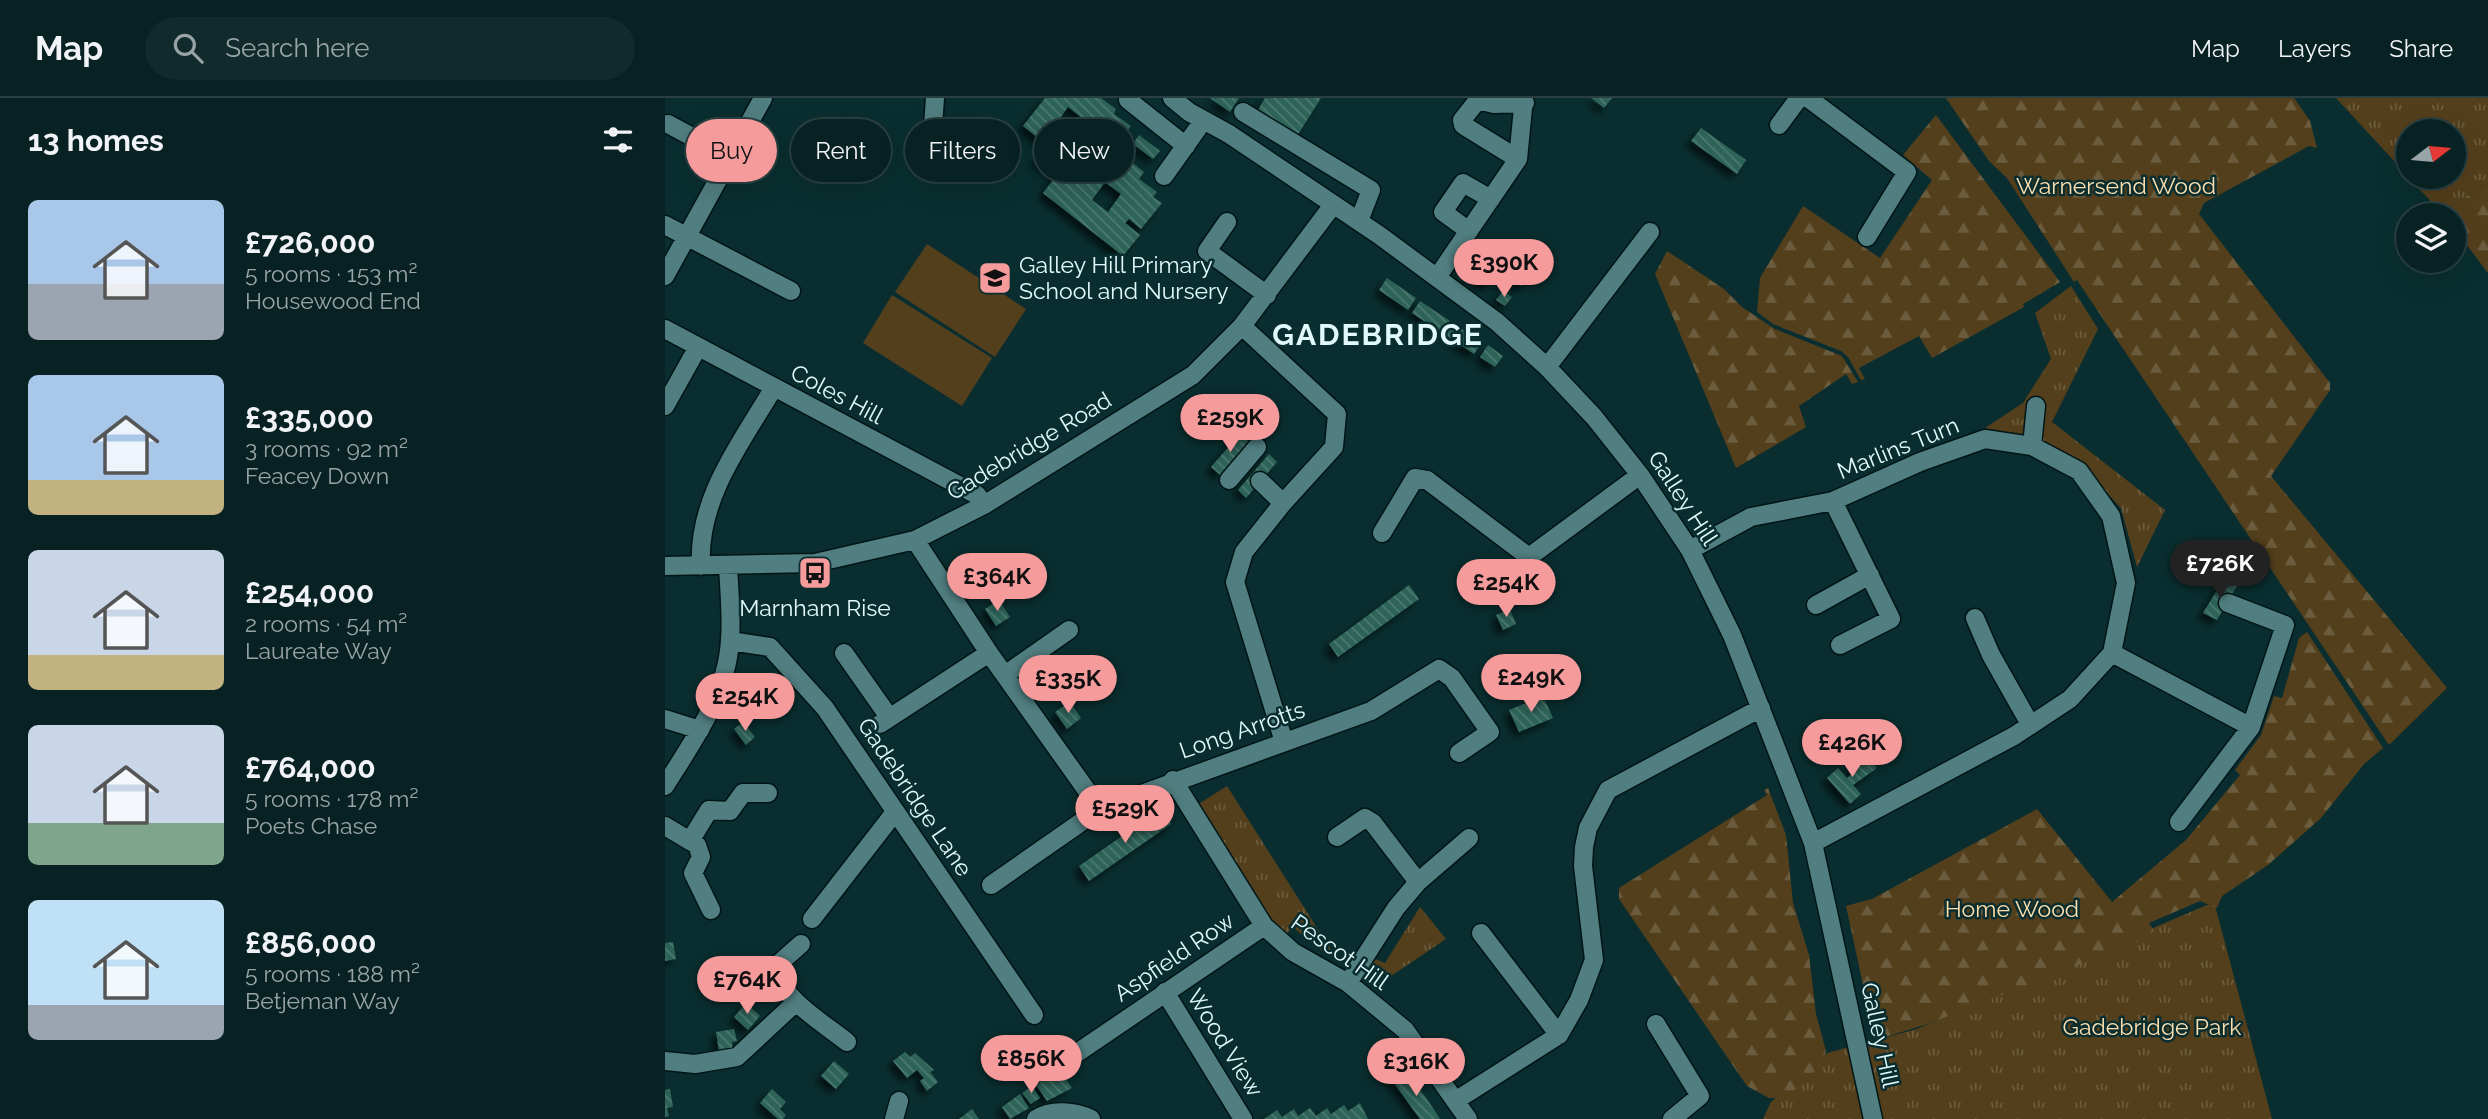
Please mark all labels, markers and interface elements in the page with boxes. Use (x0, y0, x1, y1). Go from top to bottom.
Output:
search box (145, 17, 635, 80)
text: Map (35, 29, 103, 68)
icon: search (169, 29, 207, 67)
text: Search here (225, 33, 370, 63)
text: Map (2191, 34, 2240, 63)
text: Layers (2278, 34, 2351, 63)
text: Share (2389, 34, 2453, 63)
chip: Buy (686, 119, 777, 182)
chip: Rent (791, 119, 891, 182)
chip: Filters (905, 119, 1020, 182)
chip: New (1034, 119, 1134, 182)
north arrow (2396, 119, 2466, 189)
map controls (2396, 119, 2466, 273)
icon: filters (599, 121, 637, 159)
text: 13 homes (28, 123, 164, 158)
park label: Warnersend Wood (2016, 172, 2216, 199)
button: layers (2396, 203, 2466, 273)
text: £726,000 (245, 225, 376, 260)
icon: home (84, 228, 168, 312)
pin: £390K (1455, 240, 1553, 299)
text: £390K (1470, 248, 1538, 275)
place label: Galley Hill Primary School and Nursery (1019, 251, 1229, 304)
school or university icon: Galley Hill Primary School and Nursery (976, 259, 1014, 297)
text: 5 rooms · 153 m² (245, 260, 417, 287)
text: Housewood End (245, 287, 421, 314)
district label: GADEBRIDGE (1272, 317, 1484, 352)
street label: Coles Hill (786, 358, 889, 429)
street label: Gadebridge Road (942, 386, 1116, 505)
pin: £259K (1181, 394, 1279, 454)
text: £335,000 (245, 400, 374, 435)
icon: home (84, 403, 168, 487)
text: £259K (1196, 403, 1264, 430)
street label: Marlins Turn (1833, 411, 1963, 484)
text: 3 rooms · 92 m² (245, 435, 408, 462)
street label: Galley Hill (1643, 446, 1724, 551)
text: Feacey Down (245, 462, 389, 489)
pin: £726K (2171, 540, 2269, 600)
text: £726K (2186, 549, 2254, 576)
bus stop icon: Marnham Rise (796, 554, 834, 592)
pin: £364K (948, 554, 1046, 613)
pin: £254K (1457, 560, 1555, 619)
text: £364K (963, 562, 1031, 589)
text: £254K (1473, 568, 1539, 595)
text: £254,000 (245, 575, 374, 610)
icon: home (84, 578, 168, 662)
place label: Marnham Rise (739, 594, 891, 621)
text: 2 rooms · 54 m² (245, 610, 407, 637)
text: Laureate Way (245, 637, 392, 664)
pin: £249K (1482, 654, 1580, 714)
pin: £335K (1019, 656, 1117, 715)
text: £249K (1497, 663, 1565, 690)
text: £335K (1035, 664, 1101, 691)
pin: £254K (696, 674, 794, 733)
text: £254K (712, 682, 778, 709)
street label: Long Arrotts (1176, 695, 1308, 764)
street label: Gadebridge Lane (853, 713, 978, 881)
pin: £426K (1803, 720, 1901, 779)
text: £426K (1818, 728, 1886, 755)
text: £764,000 (245, 750, 376, 785)
icon: home (84, 753, 168, 837)
text: 5 rooms · 178 m² (245, 785, 418, 812)
pin: £529K (1076, 786, 1174, 845)
text: £529K (1091, 794, 1159, 821)
text: Poets Chase (245, 812, 377, 839)
park label: Home Wood (1945, 895, 2079, 922)
street label: Aspfield Row (1109, 906, 1239, 1007)
street label: Pescot Hill (1286, 908, 1395, 995)
text: £856,000 (245, 925, 377, 960)
icon: home (84, 928, 168, 1012)
pin: £764K (698, 956, 796, 1016)
text: 5 rooms · 188 m² (245, 960, 420, 987)
text: £764K (713, 965, 781, 992)
street label: Galley Hill (1856, 980, 1905, 1091)
street label: Wood View (1182, 984, 1269, 1102)
text: Betjeman Way (245, 987, 400, 1014)
park label: Gadebridge Park (2063, 1013, 2241, 1040)
pin: £856K (982, 1035, 1080, 1095)
pin: £316K (1367, 1038, 1465, 1098)
text: £856K (997, 1044, 1065, 1071)
text: £316K (1383, 1047, 1449, 1074)

